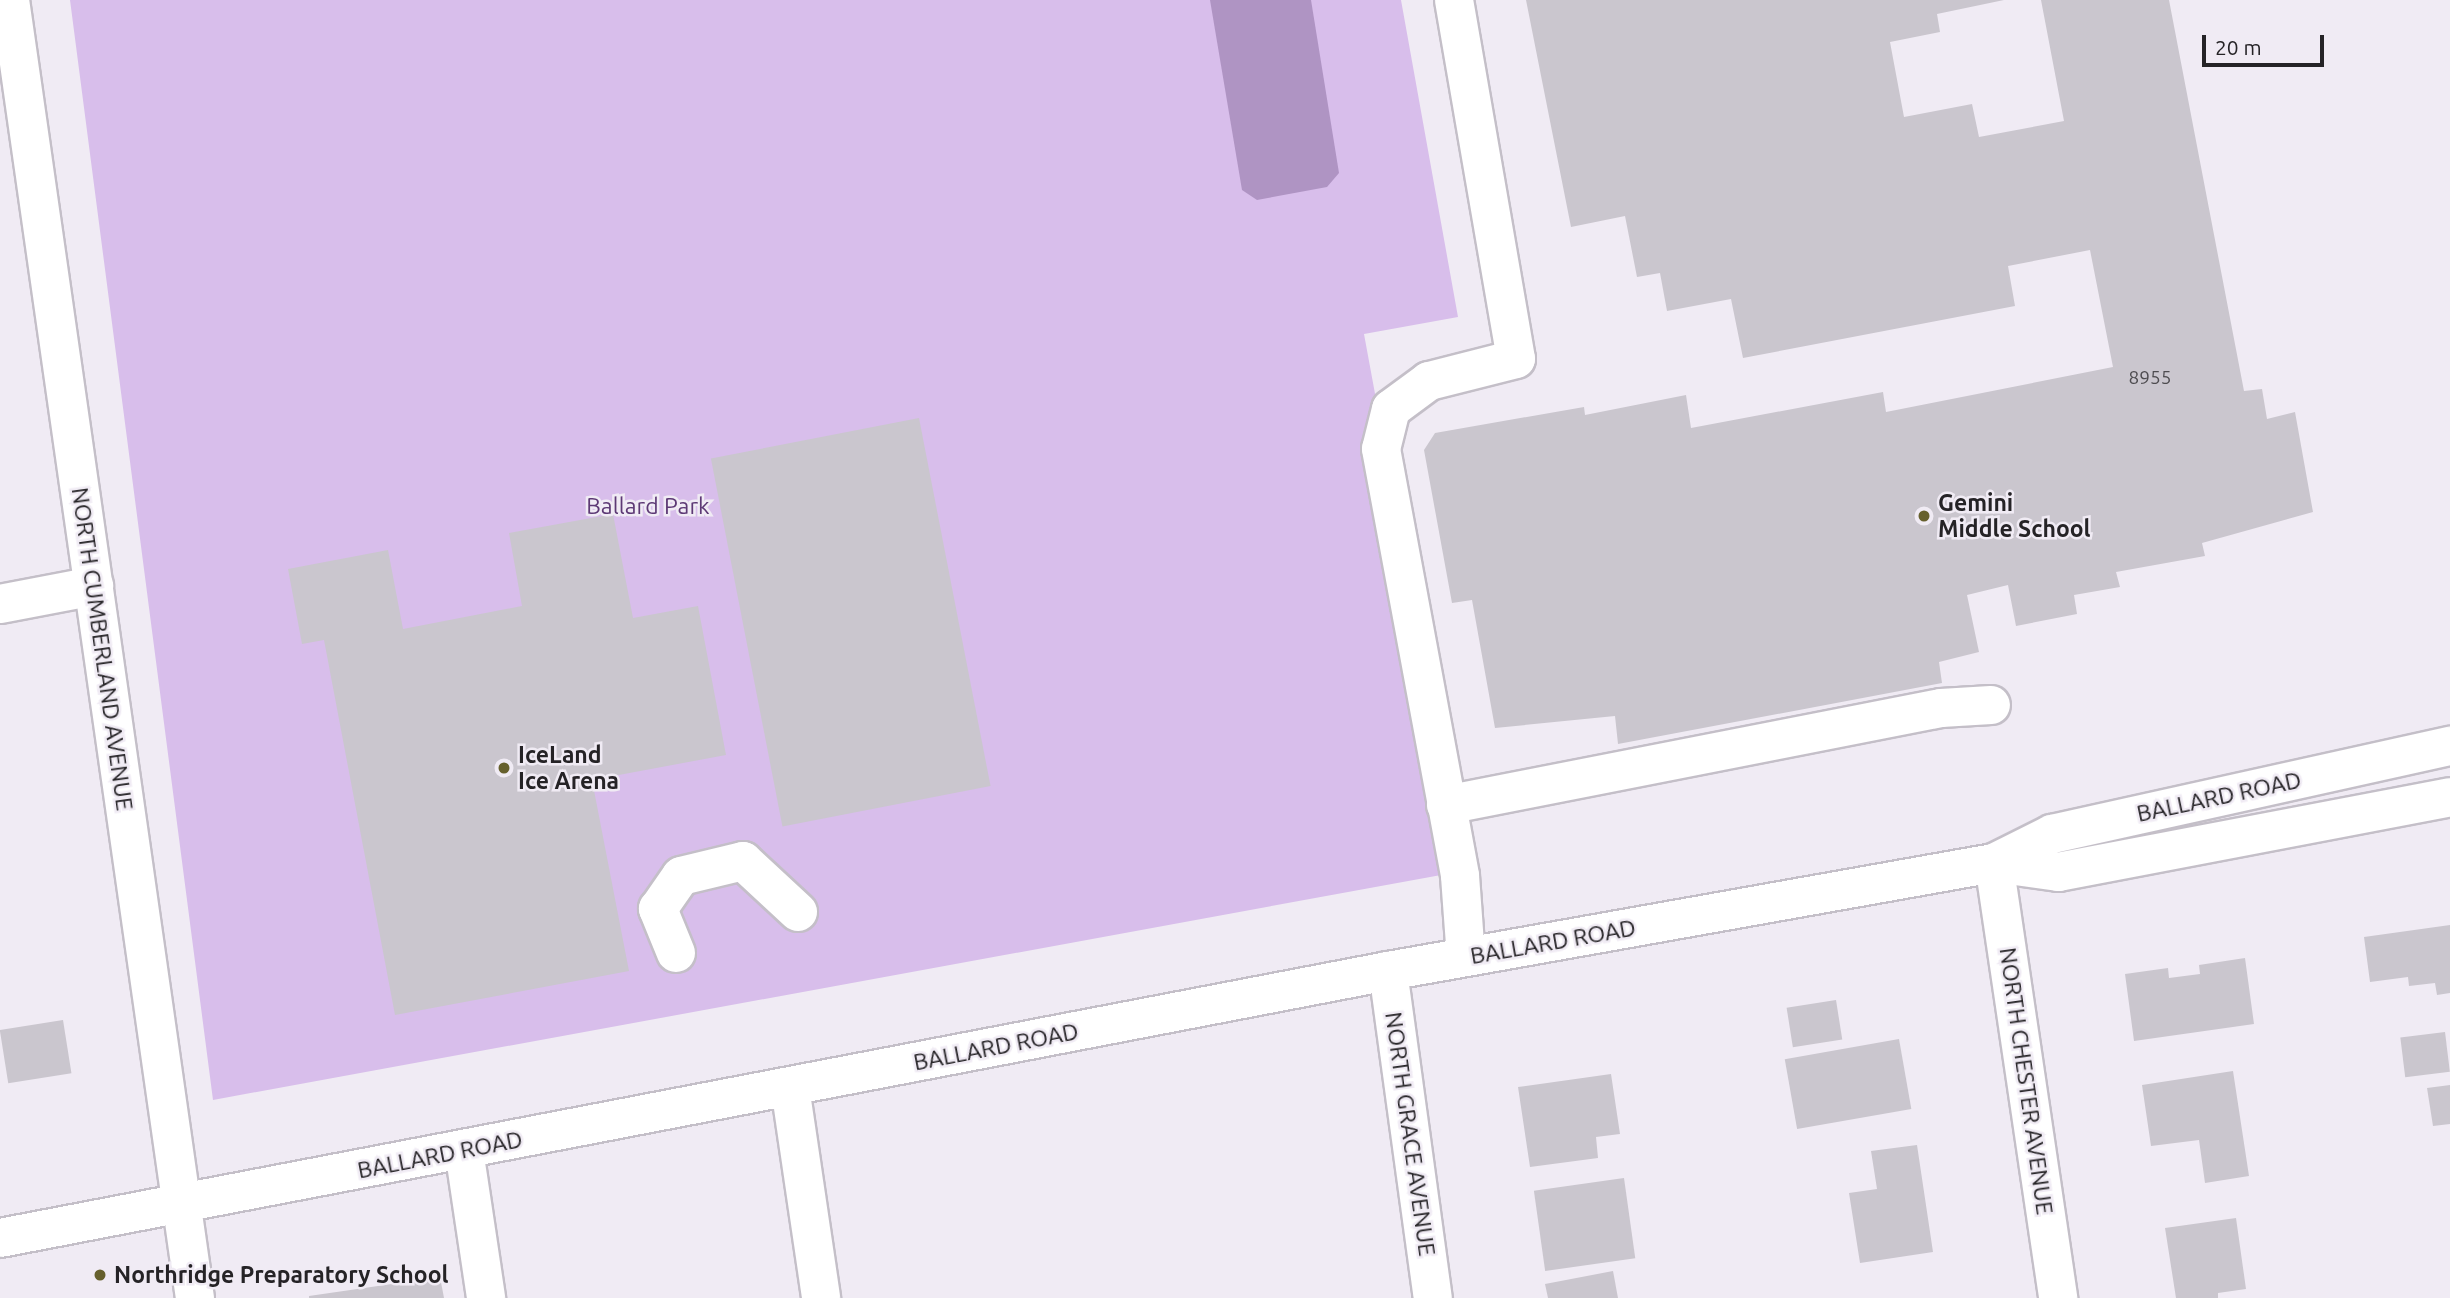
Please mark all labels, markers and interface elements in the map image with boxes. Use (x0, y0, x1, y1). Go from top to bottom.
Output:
scale bar (2205, 21, 2328, 65)
text: 20 m (2215, 35, 2262, 59)
house number: 8955 (2129, 367, 2171, 389)
street label: NORTH CUMBERLAND AVENUE (66, 486, 138, 812)
place label: Gemini Middle School (1938, 489, 2091, 543)
park label: Ballard Park (586, 492, 710, 520)
marker: Gemini Middle School (1916, 508, 1932, 524)
place label: IceLand Ice Arena (518, 741, 619, 795)
marker: IceLand Ice Arena (496, 760, 512, 776)
street label: BALLARD ROAD (2134, 766, 2304, 828)
street label: BALLARD ROAD (1468, 914, 1638, 970)
street label: NORTH CHESTER AVENUE (1994, 946, 2058, 1216)
street label: NORTH GRACE AVENUE (1379, 1010, 1441, 1258)
street label: BALLARD ROAD (911, 1017, 1081, 1077)
street label: BALLARD ROAD (355, 1125, 525, 1185)
place label: Northridge Preparatory School (114, 1261, 448, 1289)
marker: Northridge Preparatory School (92, 1267, 108, 1283)

